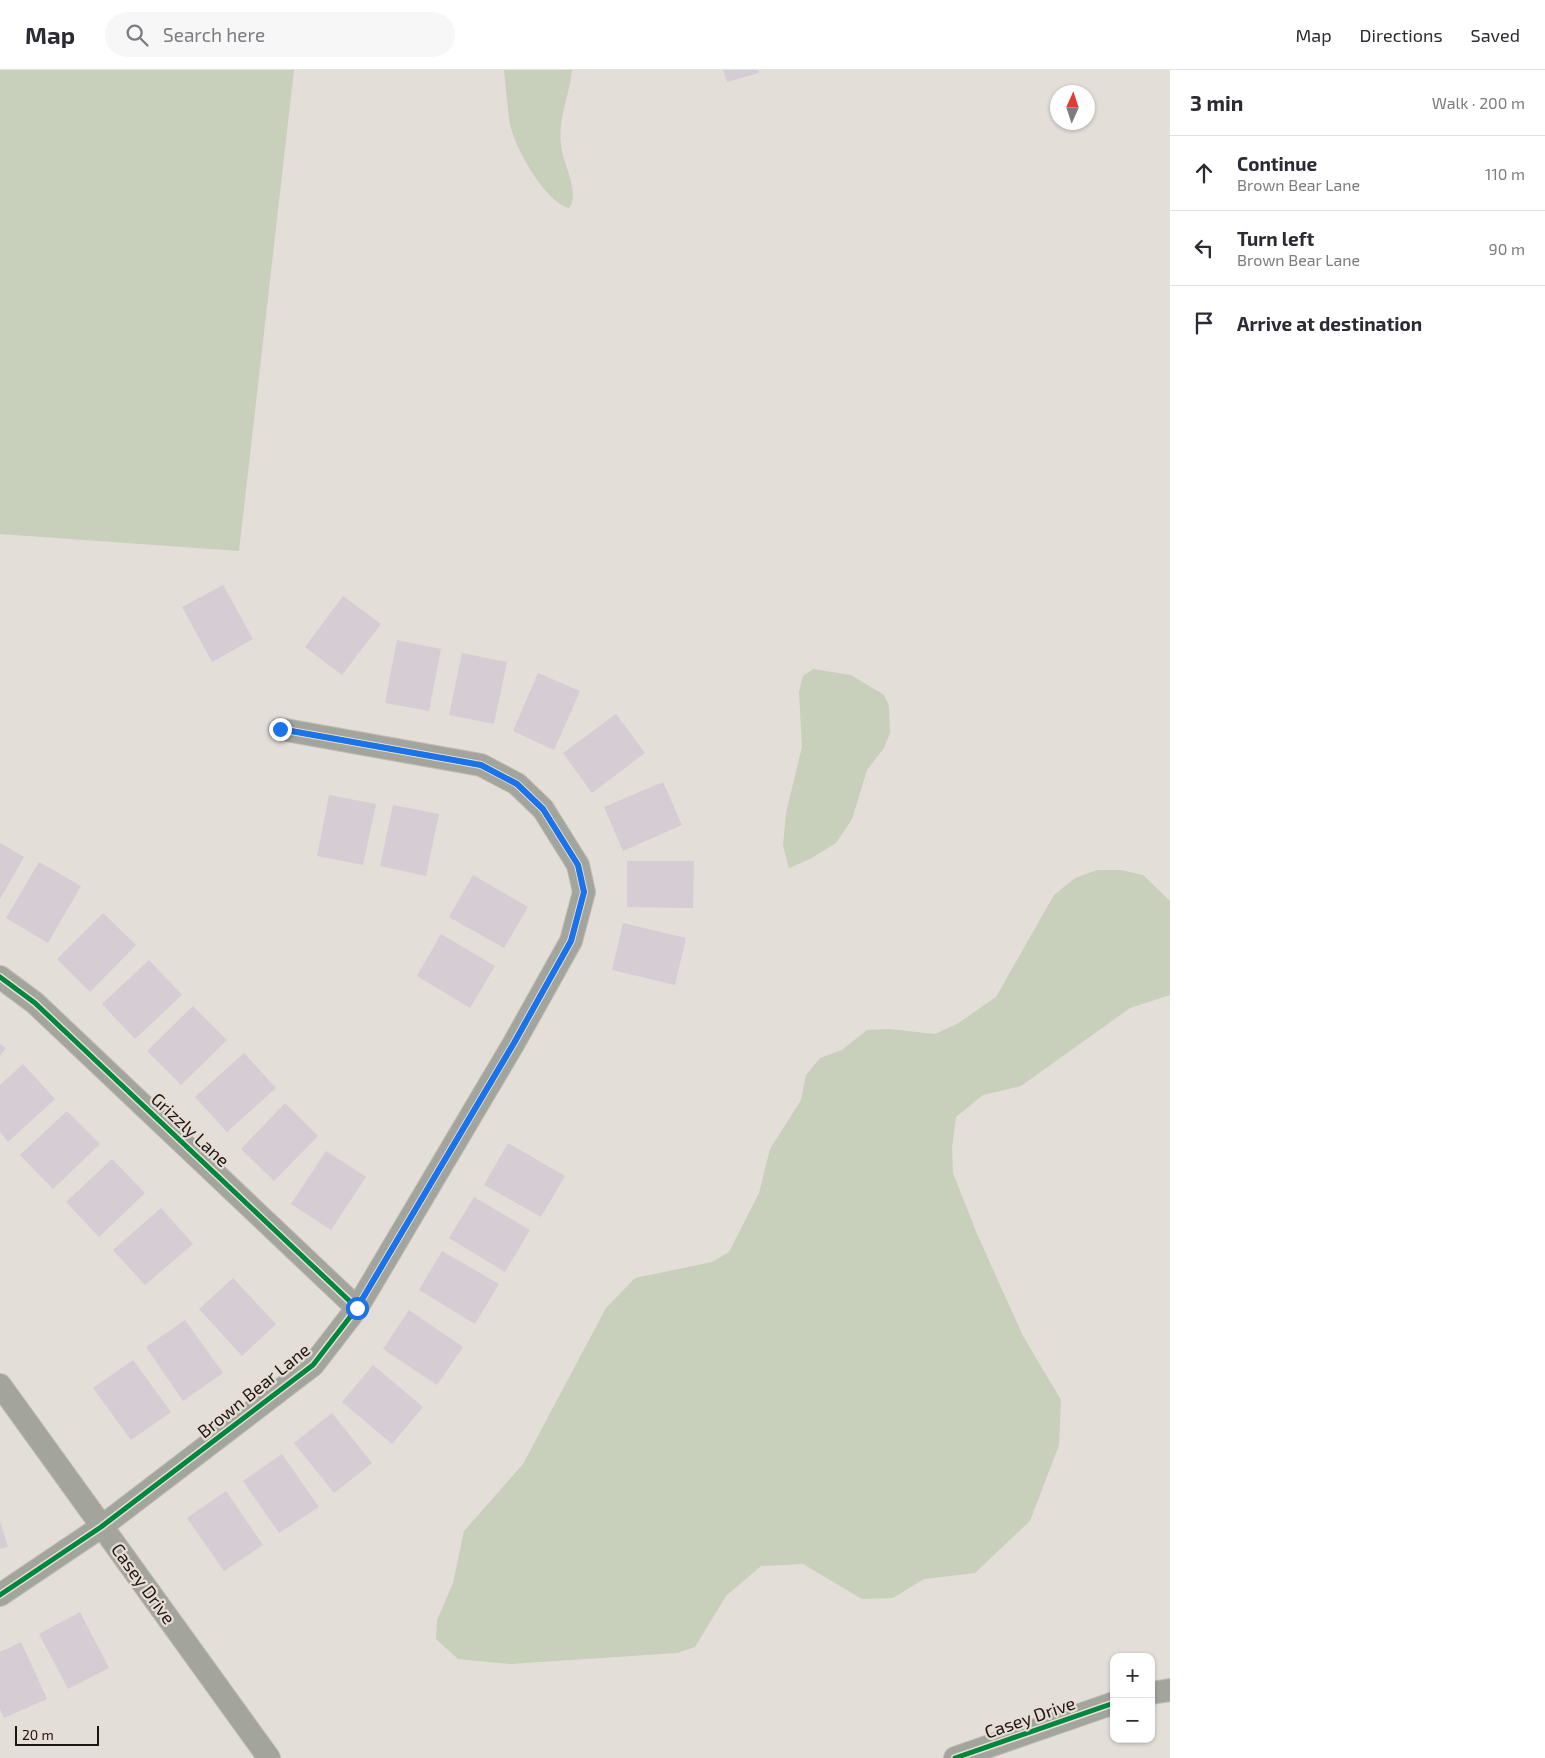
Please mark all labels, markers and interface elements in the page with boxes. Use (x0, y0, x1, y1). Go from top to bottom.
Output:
search box (105, 12, 455, 57)
text: Map (25, 20, 75, 49)
icon: search (123, 21, 151, 49)
text: Search here (163, 23, 265, 46)
text: Map (1295, 24, 1332, 46)
text: Directions (1360, 24, 1443, 46)
text: Saved (1471, 24, 1520, 46)
north arrow (1050, 85, 1095, 130)
text: 3 min (1190, 90, 1243, 115)
text: Walk · 200 m (1432, 93, 1525, 112)
text: Continue (1237, 152, 1317, 175)
icon: ahead (1190, 159, 1218, 187)
text: 110 m (1485, 164, 1525, 183)
text: Brown Bear Lane (1237, 175, 1360, 194)
text: Turn left (1237, 227, 1314, 250)
icon: left (1190, 234, 1218, 262)
text: 90 m (1489, 239, 1525, 258)
text: Brown Bear Lane (1237, 250, 1360, 269)
icon: arrive (1190, 309, 1218, 337)
text: Arrive at destination (1237, 312, 1422, 335)
route end (269, 718, 292, 741)
street label: Grizzly Lane (147, 1088, 234, 1171)
route start (346, 1297, 369, 1320)
street label: Brown Bear Lane (193, 1338, 314, 1442)
street label: Casey Drive (107, 1539, 181, 1628)
map controls (1110, 1653, 1155, 1743)
button: + (1110, 1653, 1155, 1698)
street label: Casey Drive (981, 1691, 1078, 1743)
button: − (1110, 1698, 1155, 1743)
scale bar (15, 1723, 99, 1746)
text: 20 m (22, 1726, 54, 1743)

